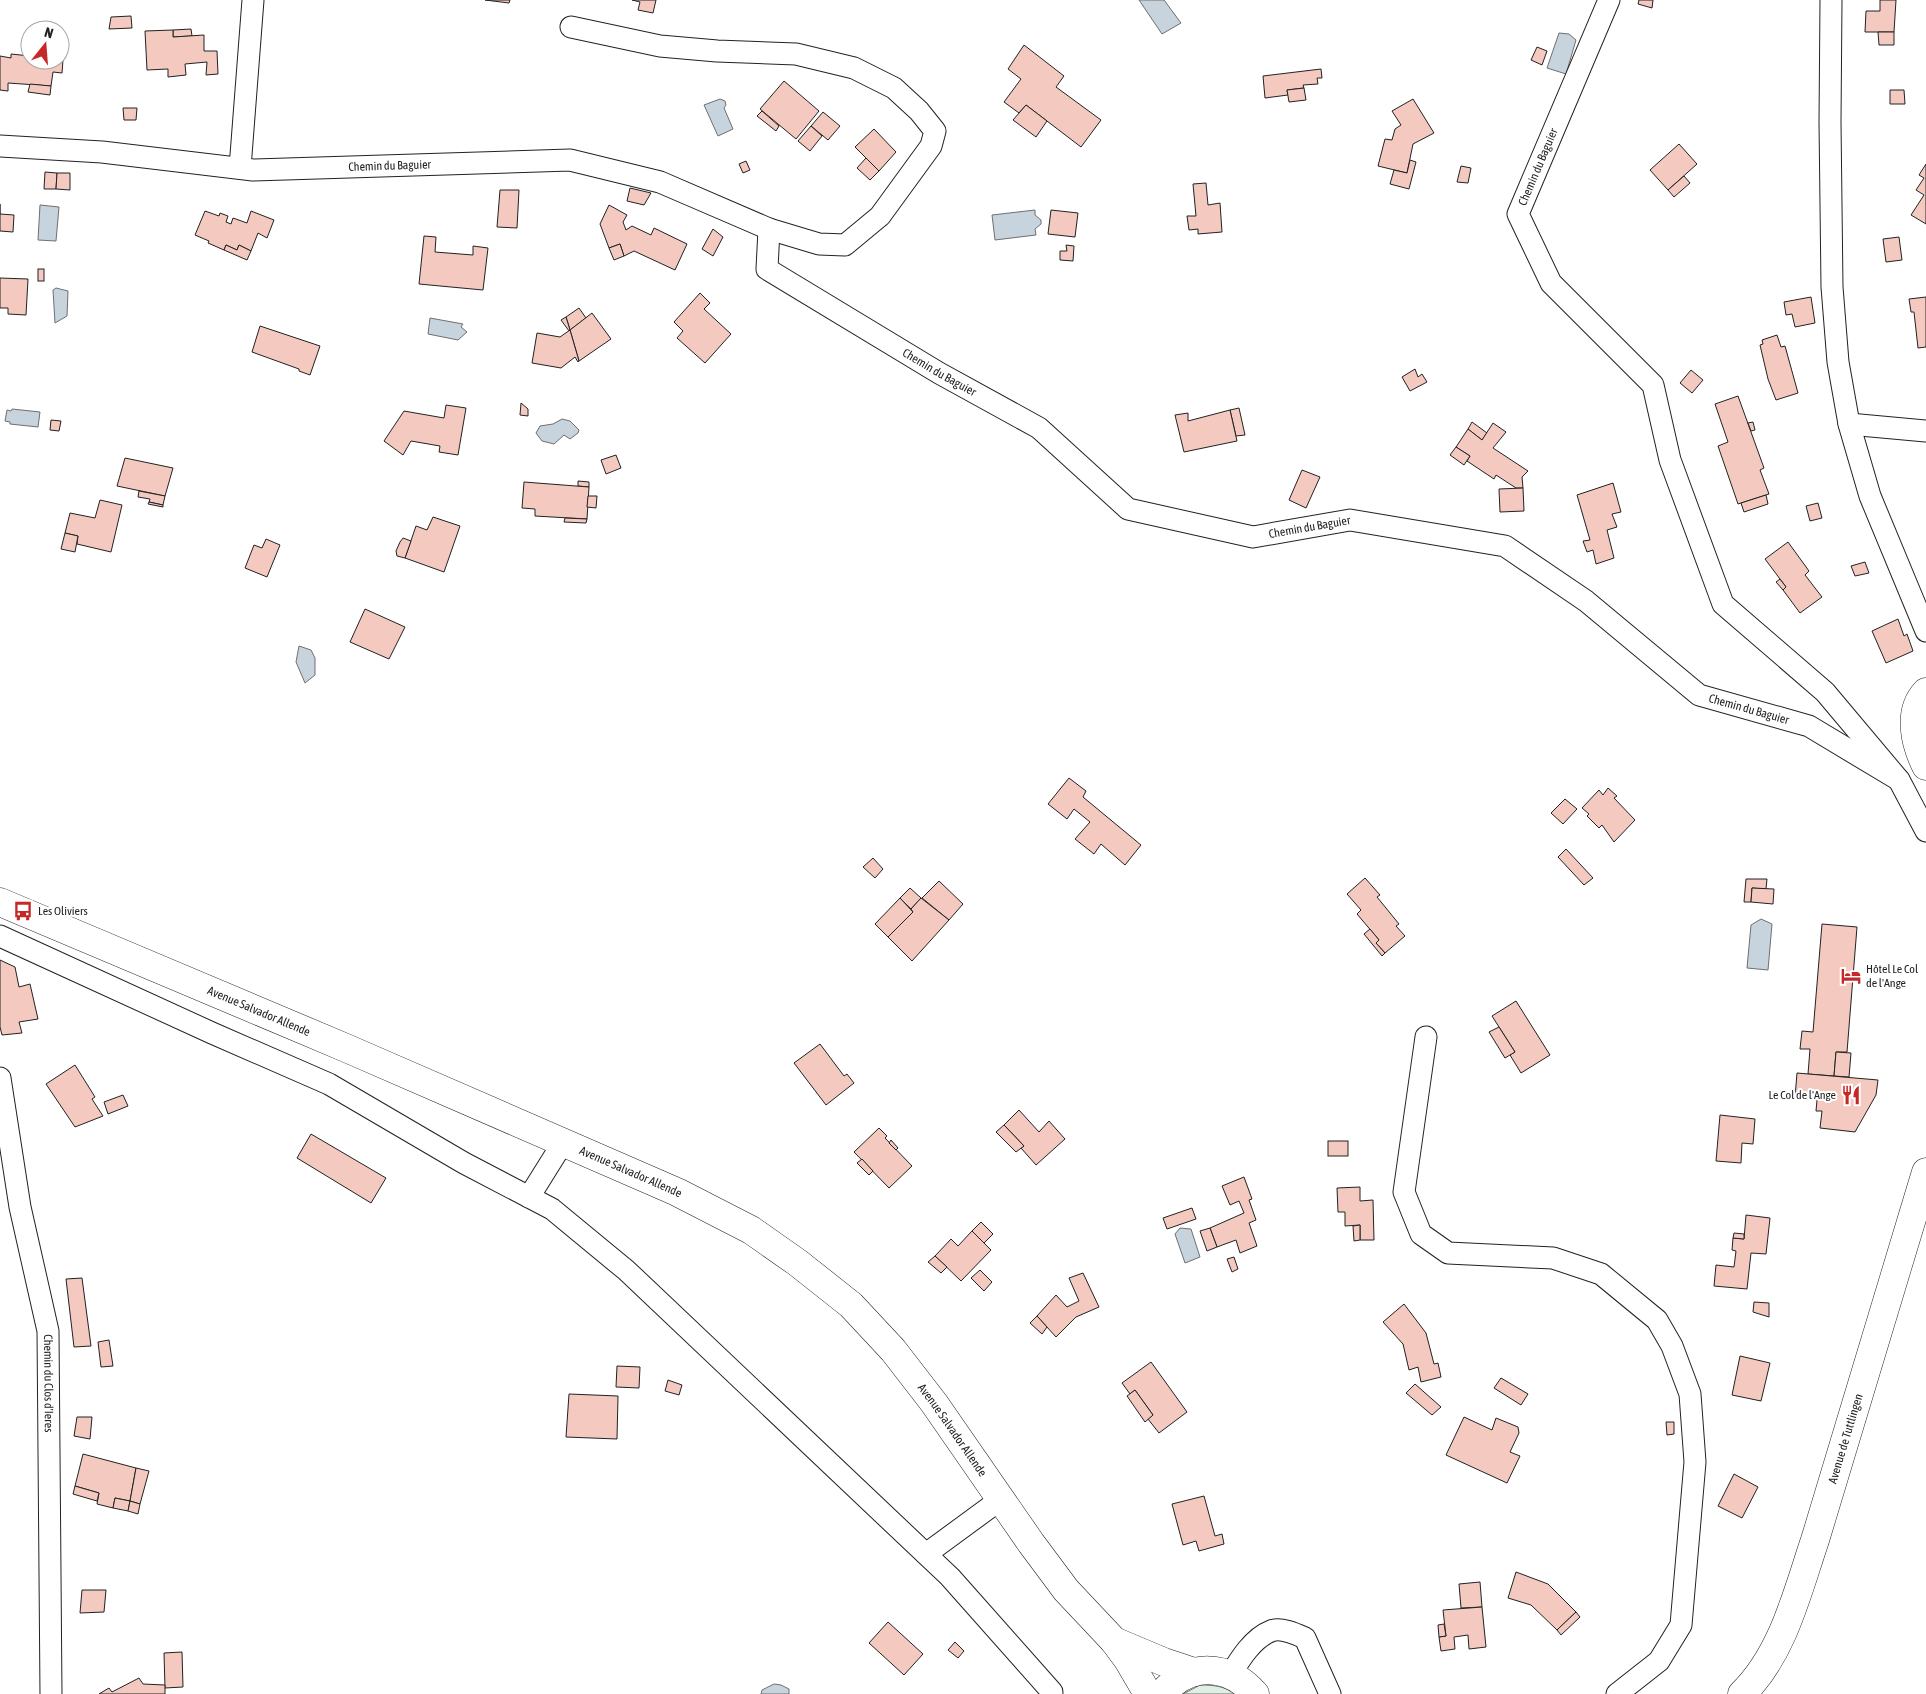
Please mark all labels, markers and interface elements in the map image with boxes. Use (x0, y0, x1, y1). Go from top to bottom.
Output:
north arrow (20, 20, 70, 70)
text: N (43, 24, 55, 41)
street label: Chemin du Baguier (1515, 126, 1561, 208)
street label: Chemin du Baguier (348, 157, 432, 174)
street label: Chemin du Baguier (900, 346, 979, 399)
street label: Chemin du Baguier (1268, 513, 1352, 541)
street label: Chemin du Baguier (1707, 691, 1791, 727)
bus stop icon: Les Oliviers (12, 900, 34, 922)
place label: Les Oliviers (38, 904, 88, 918)
place label: Hôtel Le Col de l'Ange (1866, 962, 1919, 990)
hotel icon: Hôtel Le Col de l'Ange (1840, 965, 1862, 987)
street label: Avenue Salvador Allende (205, 983, 312, 1039)
restaurant icon: Le Col de l'Ange (1840, 1084, 1862, 1106)
place label: Le Col de l'Ange (1768, 1088, 1836, 1102)
street label: Avenue Salvador Allende (577, 1143, 684, 1200)
street label: Chemin du Clos d'Ieres (41, 1334, 56, 1432)
street label: Avenue Salvador Allende (915, 1381, 990, 1479)
street label: Avenue de Tuttlingen (1825, 1392, 1866, 1485)

